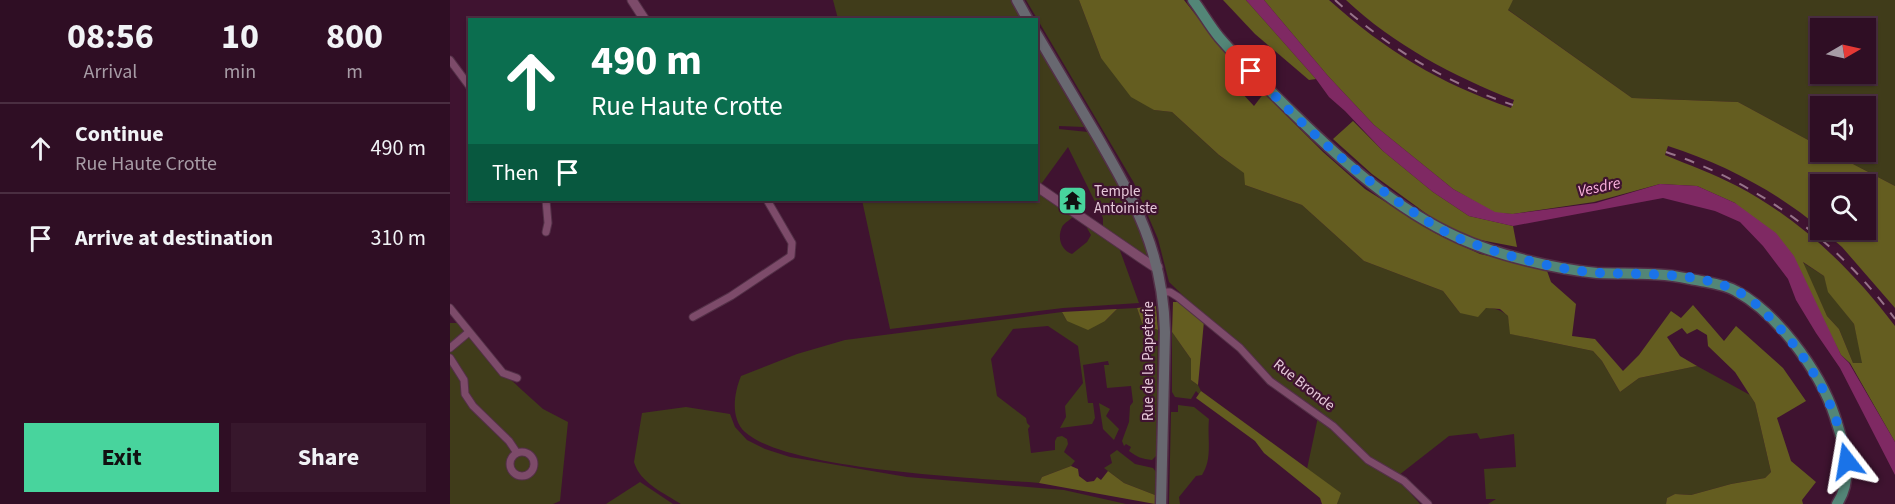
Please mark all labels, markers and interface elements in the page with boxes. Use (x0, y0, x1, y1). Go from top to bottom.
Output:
text: 08:56 (67, 11, 154, 62)
text: 10 (221, 11, 259, 62)
text: 800 (326, 11, 383, 62)
north arrow (1810, 18, 1876, 84)
map controls (1810, 18, 1876, 240)
text: 490 m (591, 31, 702, 91)
icon: ahead (492, 42, 570, 120)
pin (1225, 45, 1276, 96)
icon: arrive (1234, 54, 1267, 87)
text: Arrival (84, 58, 137, 86)
text: min (224, 58, 256, 86)
text: m (346, 58, 363, 86)
text: Rue Haute Crotte (591, 87, 783, 126)
button: sound (1810, 96, 1876, 162)
text: Continue (75, 118, 164, 150)
icon: ahead (24, 132, 57, 165)
text: 490 m (371, 132, 426, 164)
text: Rue Haute Crotte (75, 150, 217, 178)
icon: arrive (551, 156, 584, 189)
text: Then (492, 157, 539, 189)
water label: Vesdre (1576, 172, 1623, 202)
button: search (1810, 174, 1876, 240)
place label: Temple Antoiniste (1094, 181, 1157, 219)
temple icon: Temple Antoiniste (1057, 184, 1089, 216)
icon: arrive (24, 222, 57, 255)
text: Arrive at destination (75, 222, 273, 254)
text: 310 m (371, 222, 426, 254)
street label: Rue de la Papeterie (1138, 301, 1159, 421)
street label: Rue Bronde (1269, 354, 1339, 416)
button: Exit (24, 423, 219, 492)
button: Share (231, 423, 426, 492)
position arrow (1815, 429, 1879, 493)

